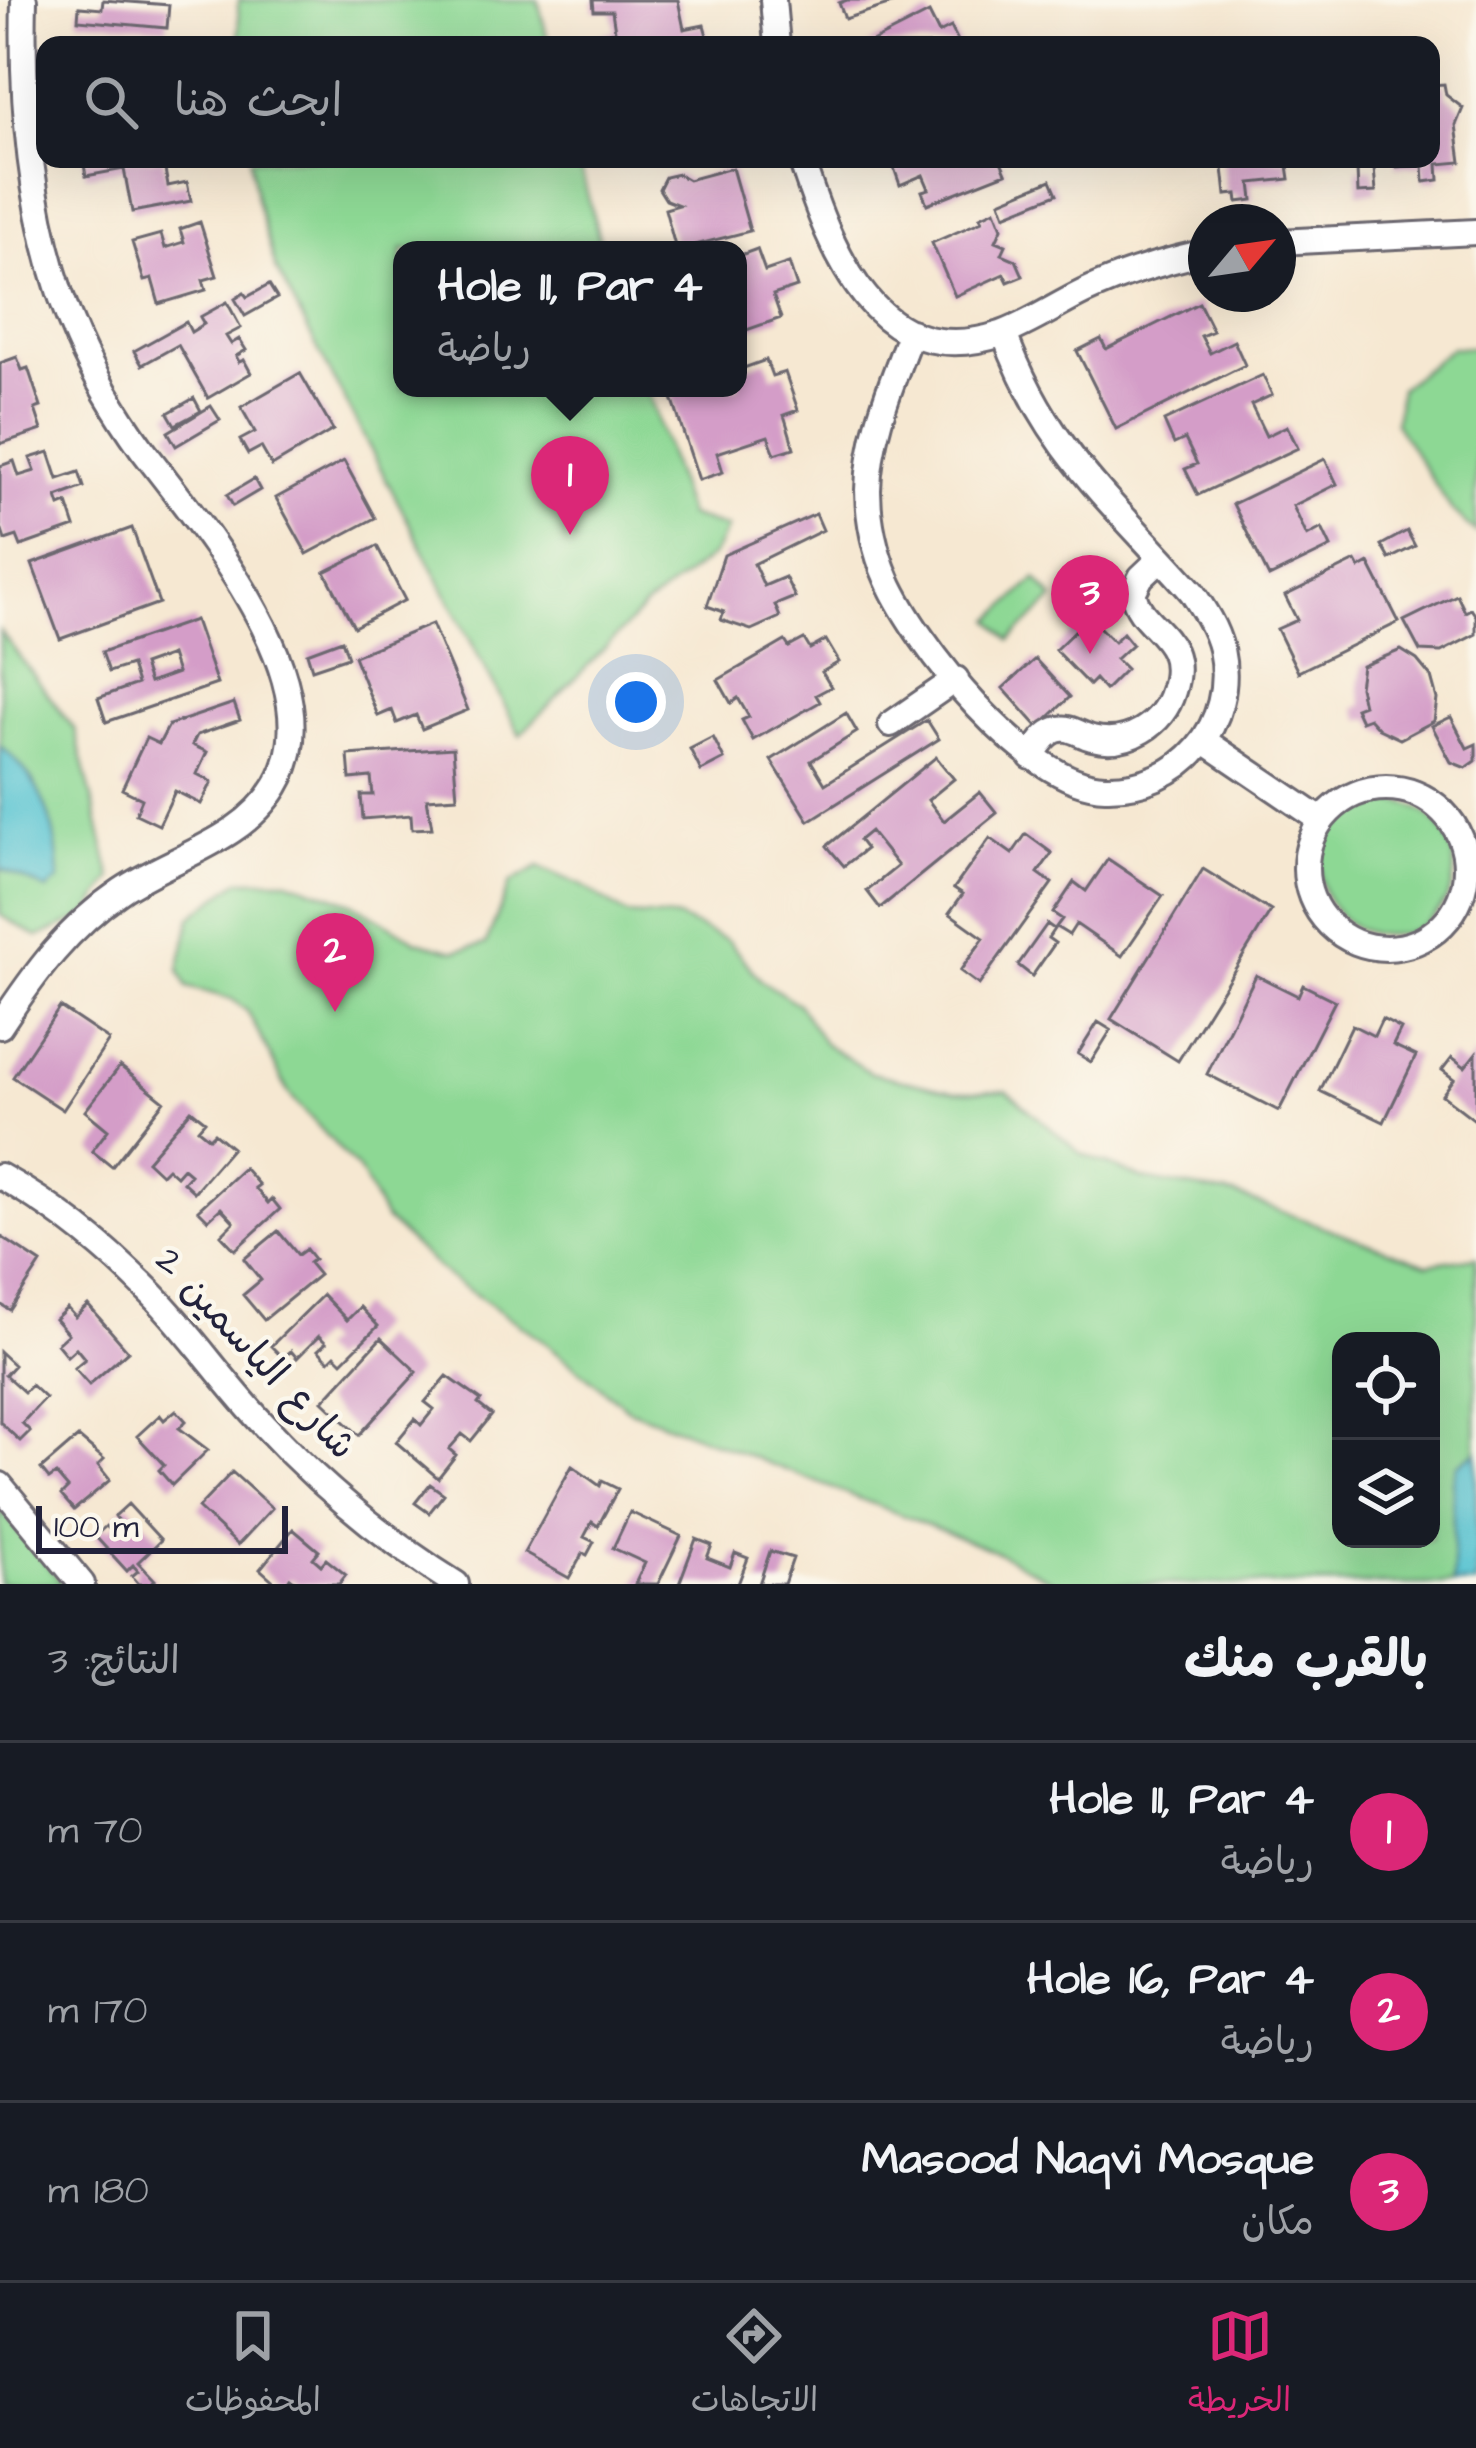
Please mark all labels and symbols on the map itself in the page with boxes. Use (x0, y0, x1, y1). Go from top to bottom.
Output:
north arrow (1188, 204, 1296, 312)
pin: 1 (531, 436, 609, 535)
pin: 3 (1051, 555, 1129, 654)
your location (606, 672, 666, 732)
pin: 2 (296, 913, 374, 1012)
street label: شارع الياسمين 2 (142, 1236, 368, 1472)
scale bar (36, 1500, 288, 1553)

